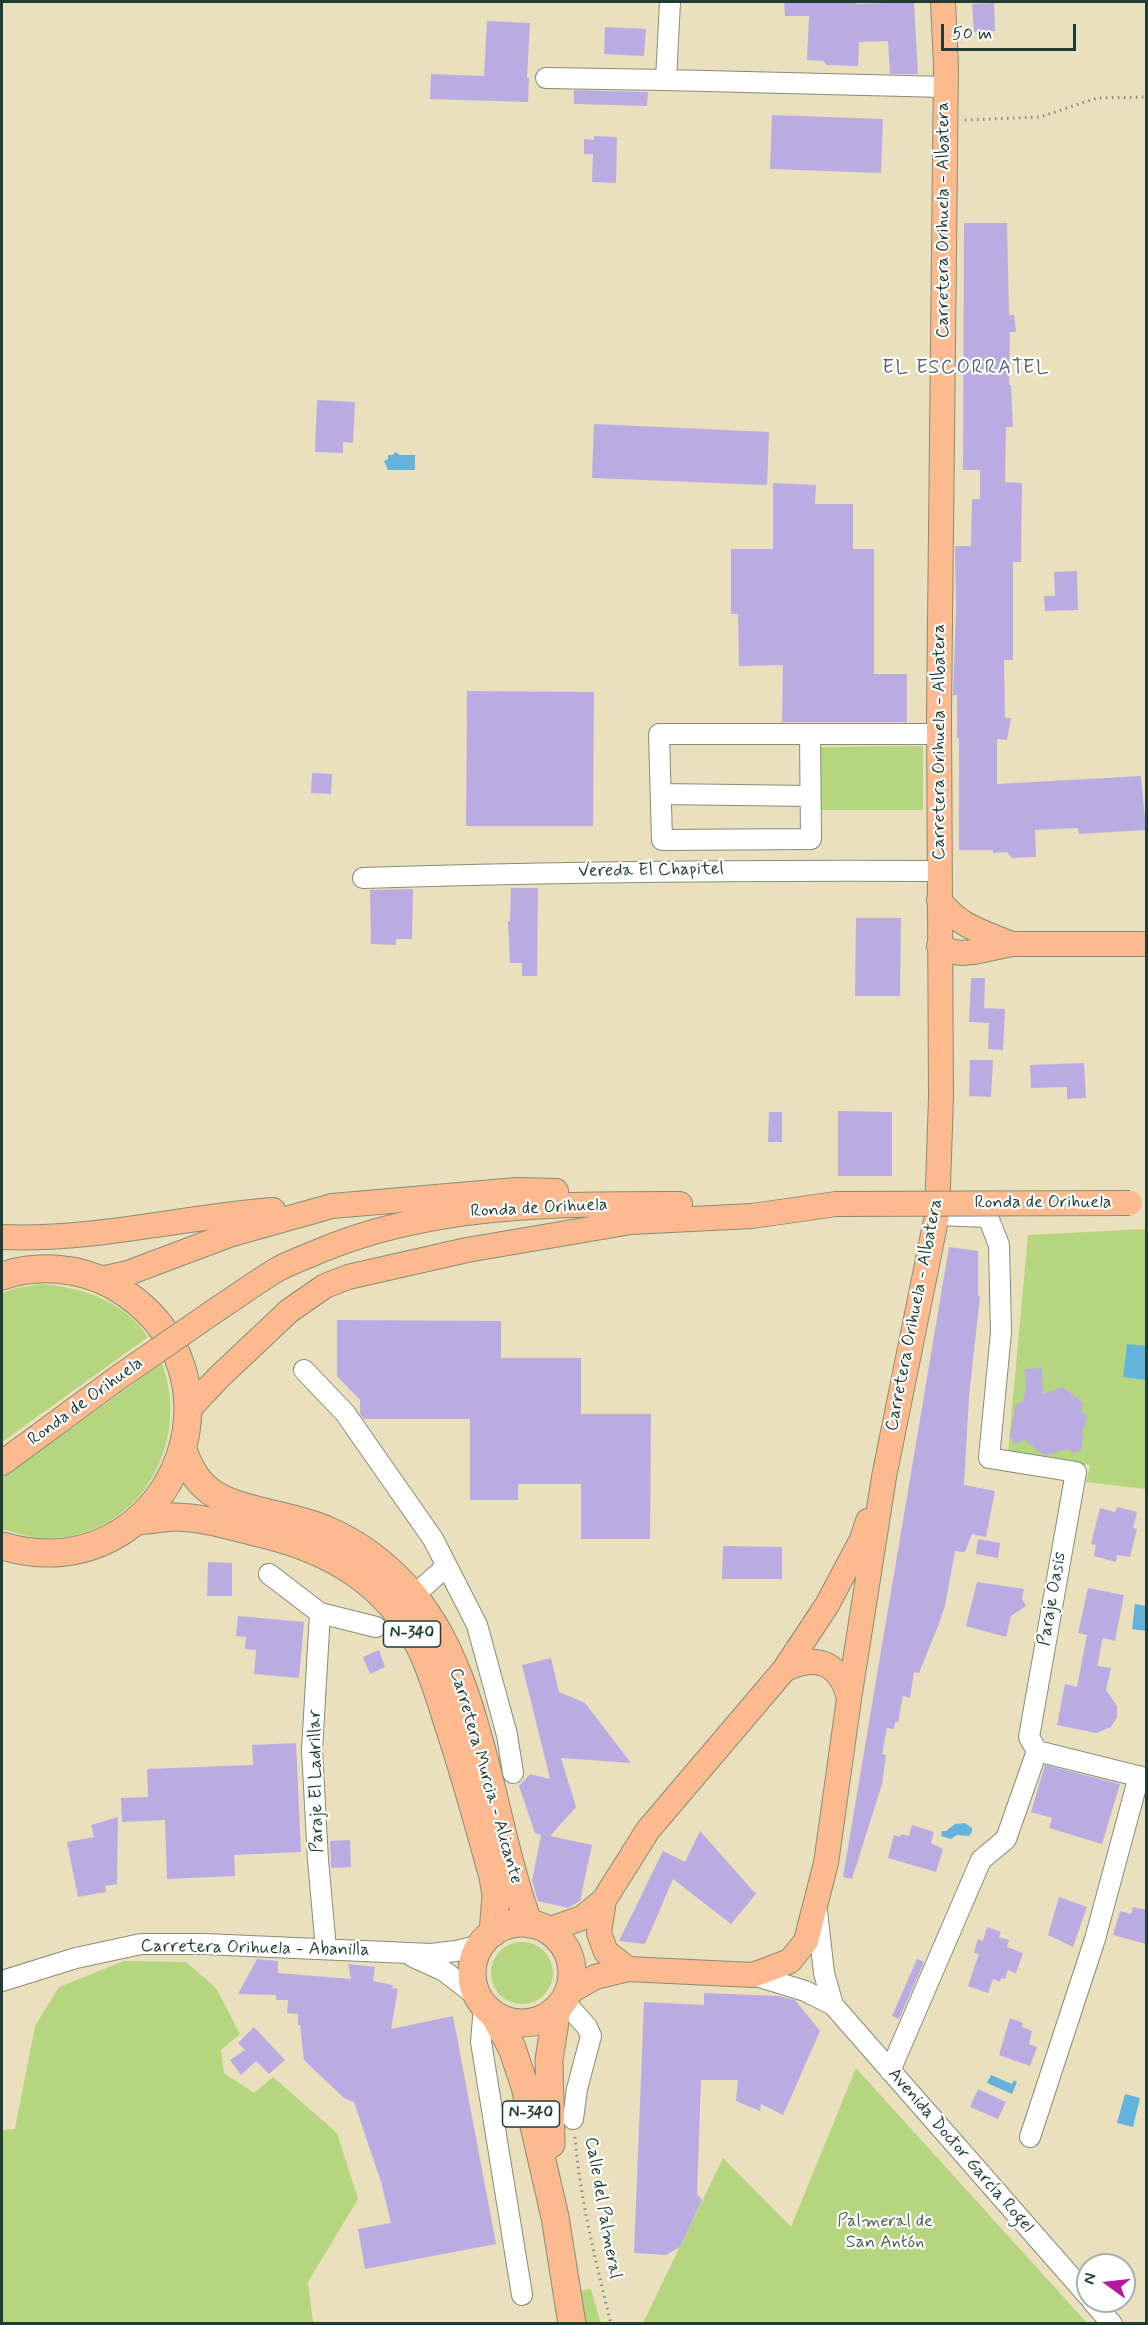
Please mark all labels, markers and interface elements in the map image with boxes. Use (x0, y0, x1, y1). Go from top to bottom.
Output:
scale bar (944, 12, 1079, 50)
text: 50 m (952, 22, 992, 46)
street label: Carretera Orihuela - Albatera (933, 102, 955, 338)
district label: EL ESCORRATEL (881, 357, 1051, 381)
street label: Carretera Orihuela - Albatera (929, 624, 951, 860)
street label: Vereda El Chapitel (578, 859, 724, 883)
street label: Ronda de Orihuela (974, 1192, 1112, 1214)
street label: Ronda de Orihuela (470, 1195, 608, 1223)
street label: Carretera Orihuela - Albatera (882, 1197, 948, 1433)
street label: Ronda de Orihuela (24, 1353, 148, 1451)
street label: Paraje Oasis (1034, 1550, 1072, 1648)
road number: N-340 (384, 1621, 440, 1647)
street label: Carretera Murcia - Alicante (444, 1666, 526, 1886)
street label: Paraje El Ladrillar (305, 1709, 329, 1853)
street label: Carretera Orihuela - Abanilla (140, 1936, 370, 1962)
street label: Avenida Doctor García Rogel (883, 2064, 1037, 2238)
road number: N-340 (502, 2101, 560, 2127)
street label: Calle del Palmeral (579, 2135, 625, 2281)
park label: Palmeral de San Antón (837, 2211, 933, 2254)
north arrow (1076, 2253, 1136, 2313)
text: N (1079, 2271, 1102, 2287)

